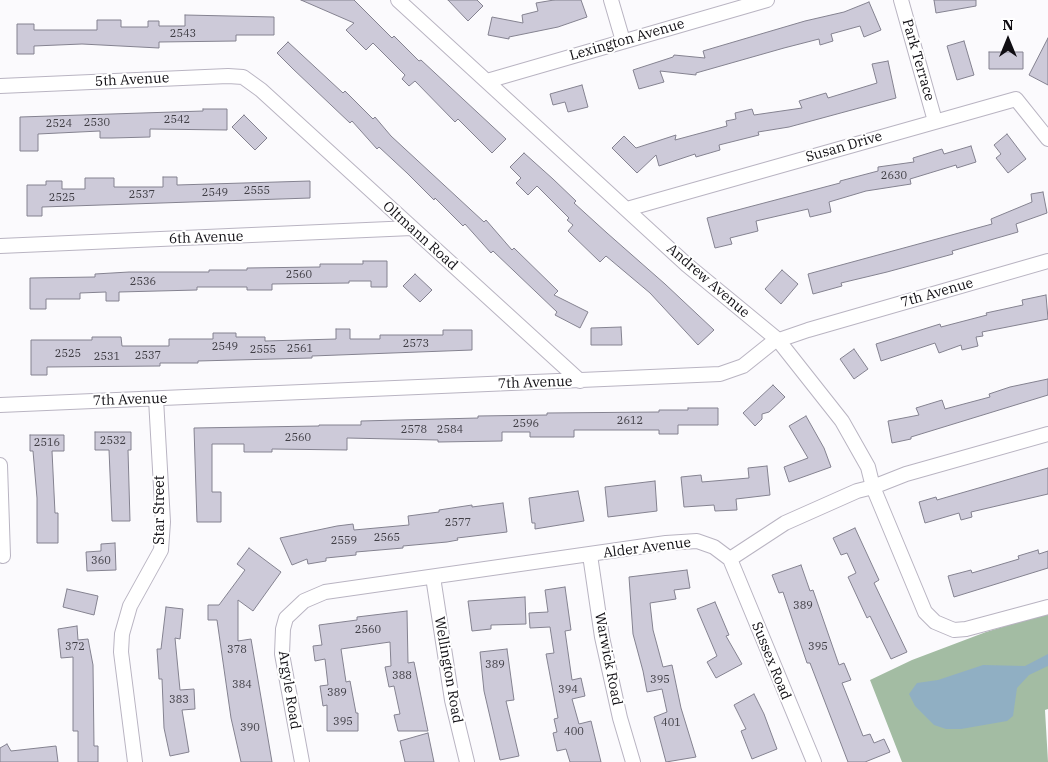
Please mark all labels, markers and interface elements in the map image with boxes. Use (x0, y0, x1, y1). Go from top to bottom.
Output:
north arrow (983, 15, 1033, 65)
street label: Lexington Avenue (568, 16, 686, 64)
text: N (1002, 16, 1014, 34)
street label: Park Terrace (898, 17, 938, 103)
house number: 2543 (170, 27, 196, 41)
street label: 5th Avenue (94, 70, 170, 90)
house number: 2542 (164, 113, 190, 127)
house number: 2530 (84, 116, 110, 130)
house number: 2524 (46, 117, 72, 131)
street label: Susan Drive (804, 128, 884, 166)
house number: 2630 (881, 169, 907, 183)
house number: 2555 (244, 184, 270, 198)
house number: 2549 (202, 186, 228, 200)
house number: 2537 (129, 188, 155, 202)
house number: 2525 (49, 191, 75, 205)
street label: Oltmann Road (379, 198, 461, 274)
street label: 6th Avenue (168, 228, 244, 248)
street label: Andrew Avenue (663, 241, 753, 321)
house number: 2560 (286, 268, 312, 282)
house number: 2536 (130, 275, 156, 289)
street label: 7th Avenue (899, 275, 975, 311)
house number: 2573 (403, 337, 429, 351)
house number: 2549 (212, 340, 238, 354)
house number: 2561 (287, 342, 313, 356)
house number: 2555 (250, 343, 276, 357)
house number: 2525 (55, 347, 81, 361)
house number: 2537 (135, 349, 161, 363)
house number: 2531 (94, 350, 120, 364)
street label: 7th Avenue (497, 373, 573, 393)
street label: 7th Avenue (92, 390, 168, 410)
house number: 2612 (617, 414, 643, 428)
house number: 2596 (513, 417, 539, 431)
house number: 2578 (401, 423, 427, 437)
house number: 2584 (437, 423, 463, 437)
house number: 2560 (285, 431, 311, 445)
house number: 2532 (100, 434, 126, 448)
house number: 2516 (34, 436, 60, 450)
street label: Star Street (152, 475, 168, 545)
house number: 2577 (445, 516, 471, 530)
house number: 2565 (374, 531, 400, 545)
house number: 2559 (331, 534, 357, 548)
street label: Alder Avenue (602, 534, 692, 562)
house number: 360 (91, 554, 111, 568)
house number: 389 (793, 599, 813, 613)
street label: Warwick Road (591, 611, 625, 707)
street label: Wellington Road (430, 615, 466, 725)
street label: Sussex Road (748, 620, 794, 702)
house number: 2560 (355, 623, 381, 637)
house number: 372 (65, 640, 85, 654)
house number: 395 (808, 640, 828, 654)
house number: 378 (227, 643, 247, 657)
street label: Argyle Road (274, 649, 304, 731)
house number: 389 (485, 658, 505, 672)
house number: 388 (392, 669, 412, 683)
house number: 395 (650, 673, 670, 687)
house number: 384 (232, 678, 252, 692)
house number: 394 (558, 683, 578, 697)
house number: 389 (327, 686, 347, 700)
house number: 383 (169, 693, 189, 707)
house number: 395 (333, 715, 353, 729)
house number: 401 (661, 716, 681, 730)
house number: 390 (240, 721, 260, 735)
house number: 400 (564, 725, 584, 739)

